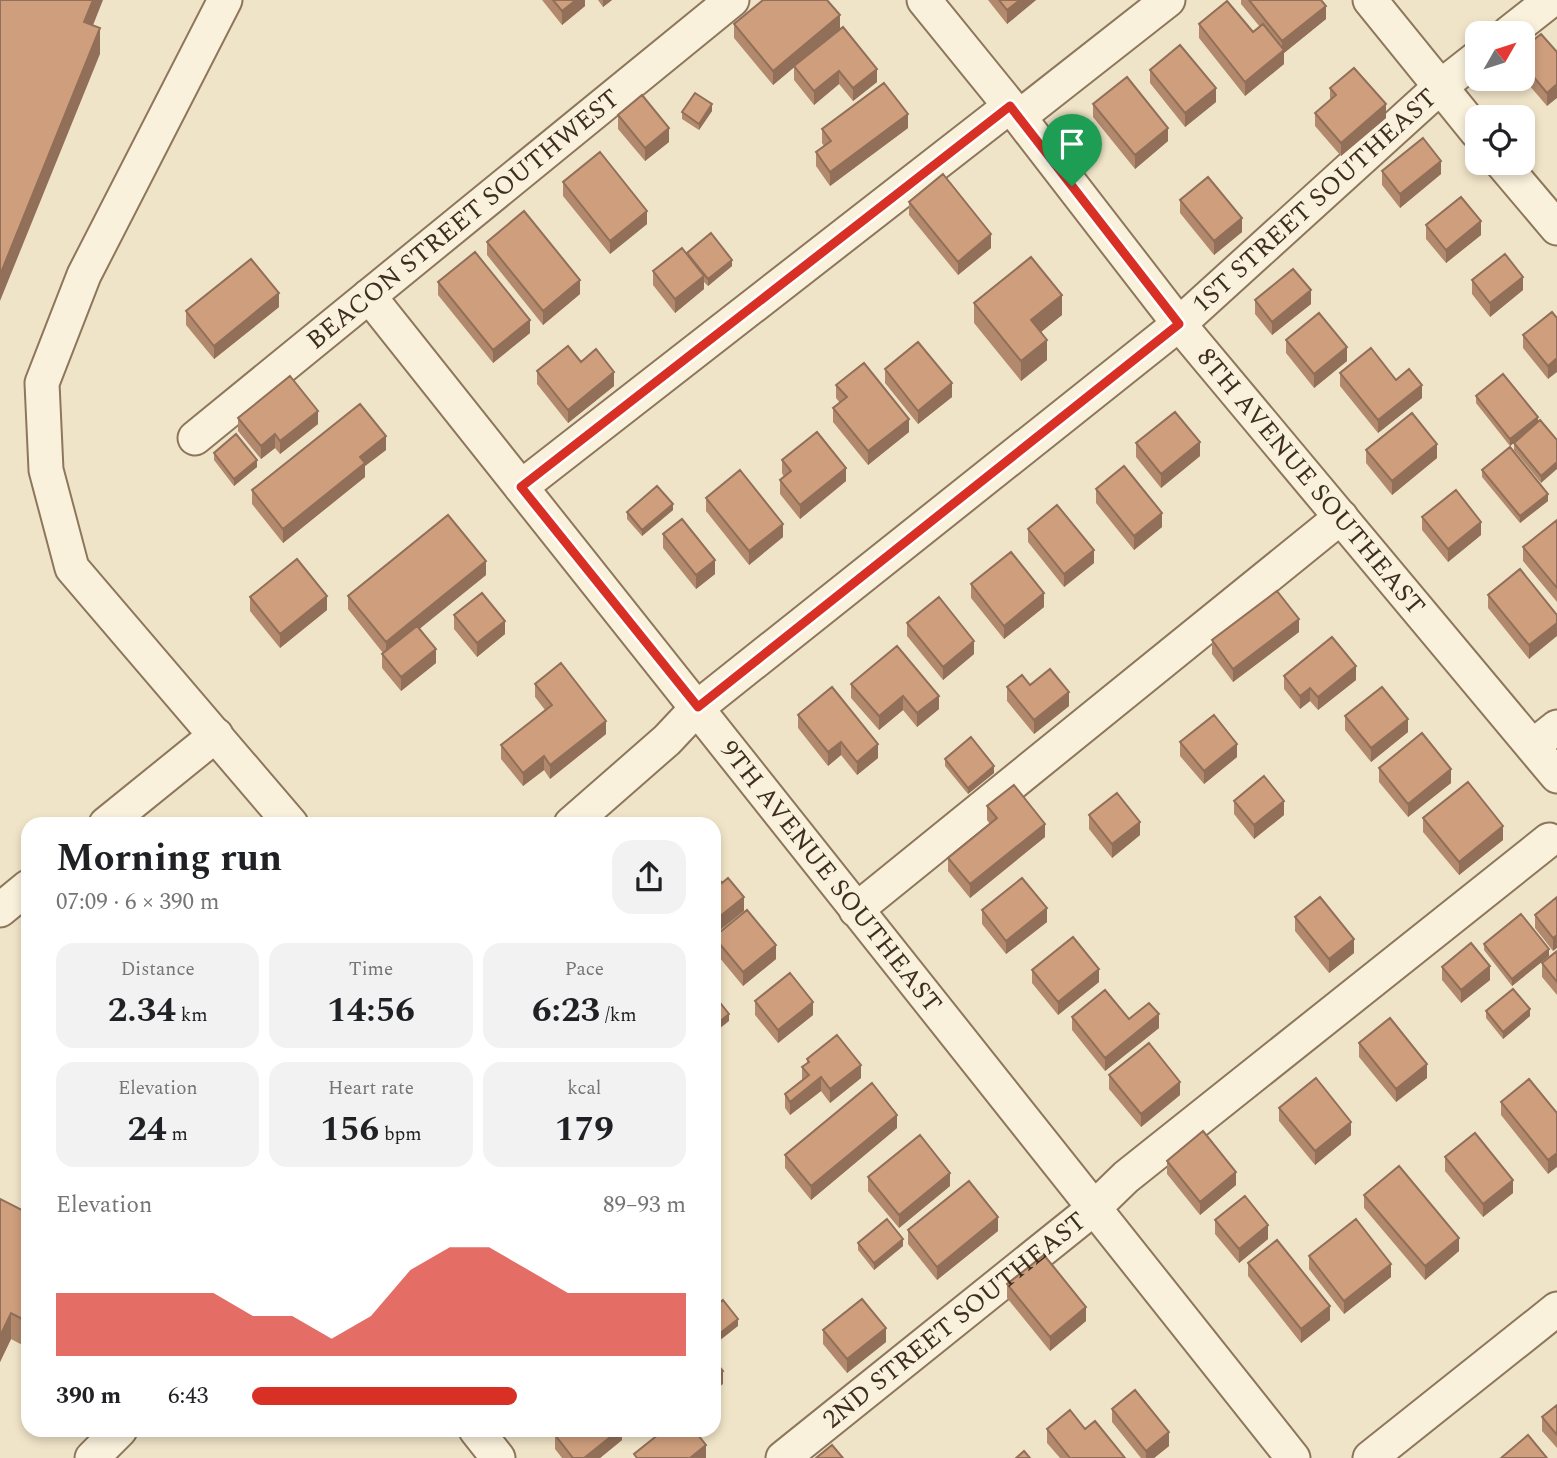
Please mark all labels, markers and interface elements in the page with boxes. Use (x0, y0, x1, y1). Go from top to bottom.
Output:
north arrow (1465, 21, 1535, 91)
map controls (1465, 21, 1535, 175)
street label: BEACON STREET SOUTHWEST (298, 79, 629, 359)
street label: 1ST STREET SOUTHEAST (1183, 79, 1446, 323)
button: locate (1465, 105, 1535, 175)
pin (1042, 114, 1102, 186)
icon: arrive (1053, 125, 1091, 163)
street label: 8TH AVENUE SOUTHEAST (1187, 339, 1435, 624)
street label: 9TH AVENUE SOUTHEAST (710, 732, 952, 1022)
text: Morning run (56, 830, 282, 888)
button: share (612, 840, 686, 914)
text: 07:09 · 6 × 390 m (56, 885, 220, 920)
text: Distance (121, 955, 195, 984)
text: Time (349, 955, 393, 984)
text: Pace (565, 955, 604, 984)
text: 2.34 (108, 984, 176, 1037)
text: 14:56 (327, 984, 415, 1037)
text: 6:23 (532, 984, 600, 1037)
text: km (176, 1001, 208, 1030)
text: /km (600, 1001, 637, 1030)
text: Elevation (118, 1074, 197, 1103)
text: Heart rate (328, 1074, 414, 1103)
text: kcal (567, 1074, 601, 1103)
text: 24 (127, 1103, 167, 1156)
text: 156 (320, 1103, 379, 1156)
text: 179 (555, 1103, 614, 1156)
text: m (167, 1120, 188, 1149)
text: bpm (379, 1120, 422, 1149)
text: Elevation (56, 1188, 152, 1223)
text: 89–93 m (603, 1188, 686, 1223)
street label: 2ND STREET SOUTHEAST (814, 1202, 1095, 1439)
text: 390 m (56, 1379, 121, 1414)
text: 6:43 (168, 1379, 208, 1414)

